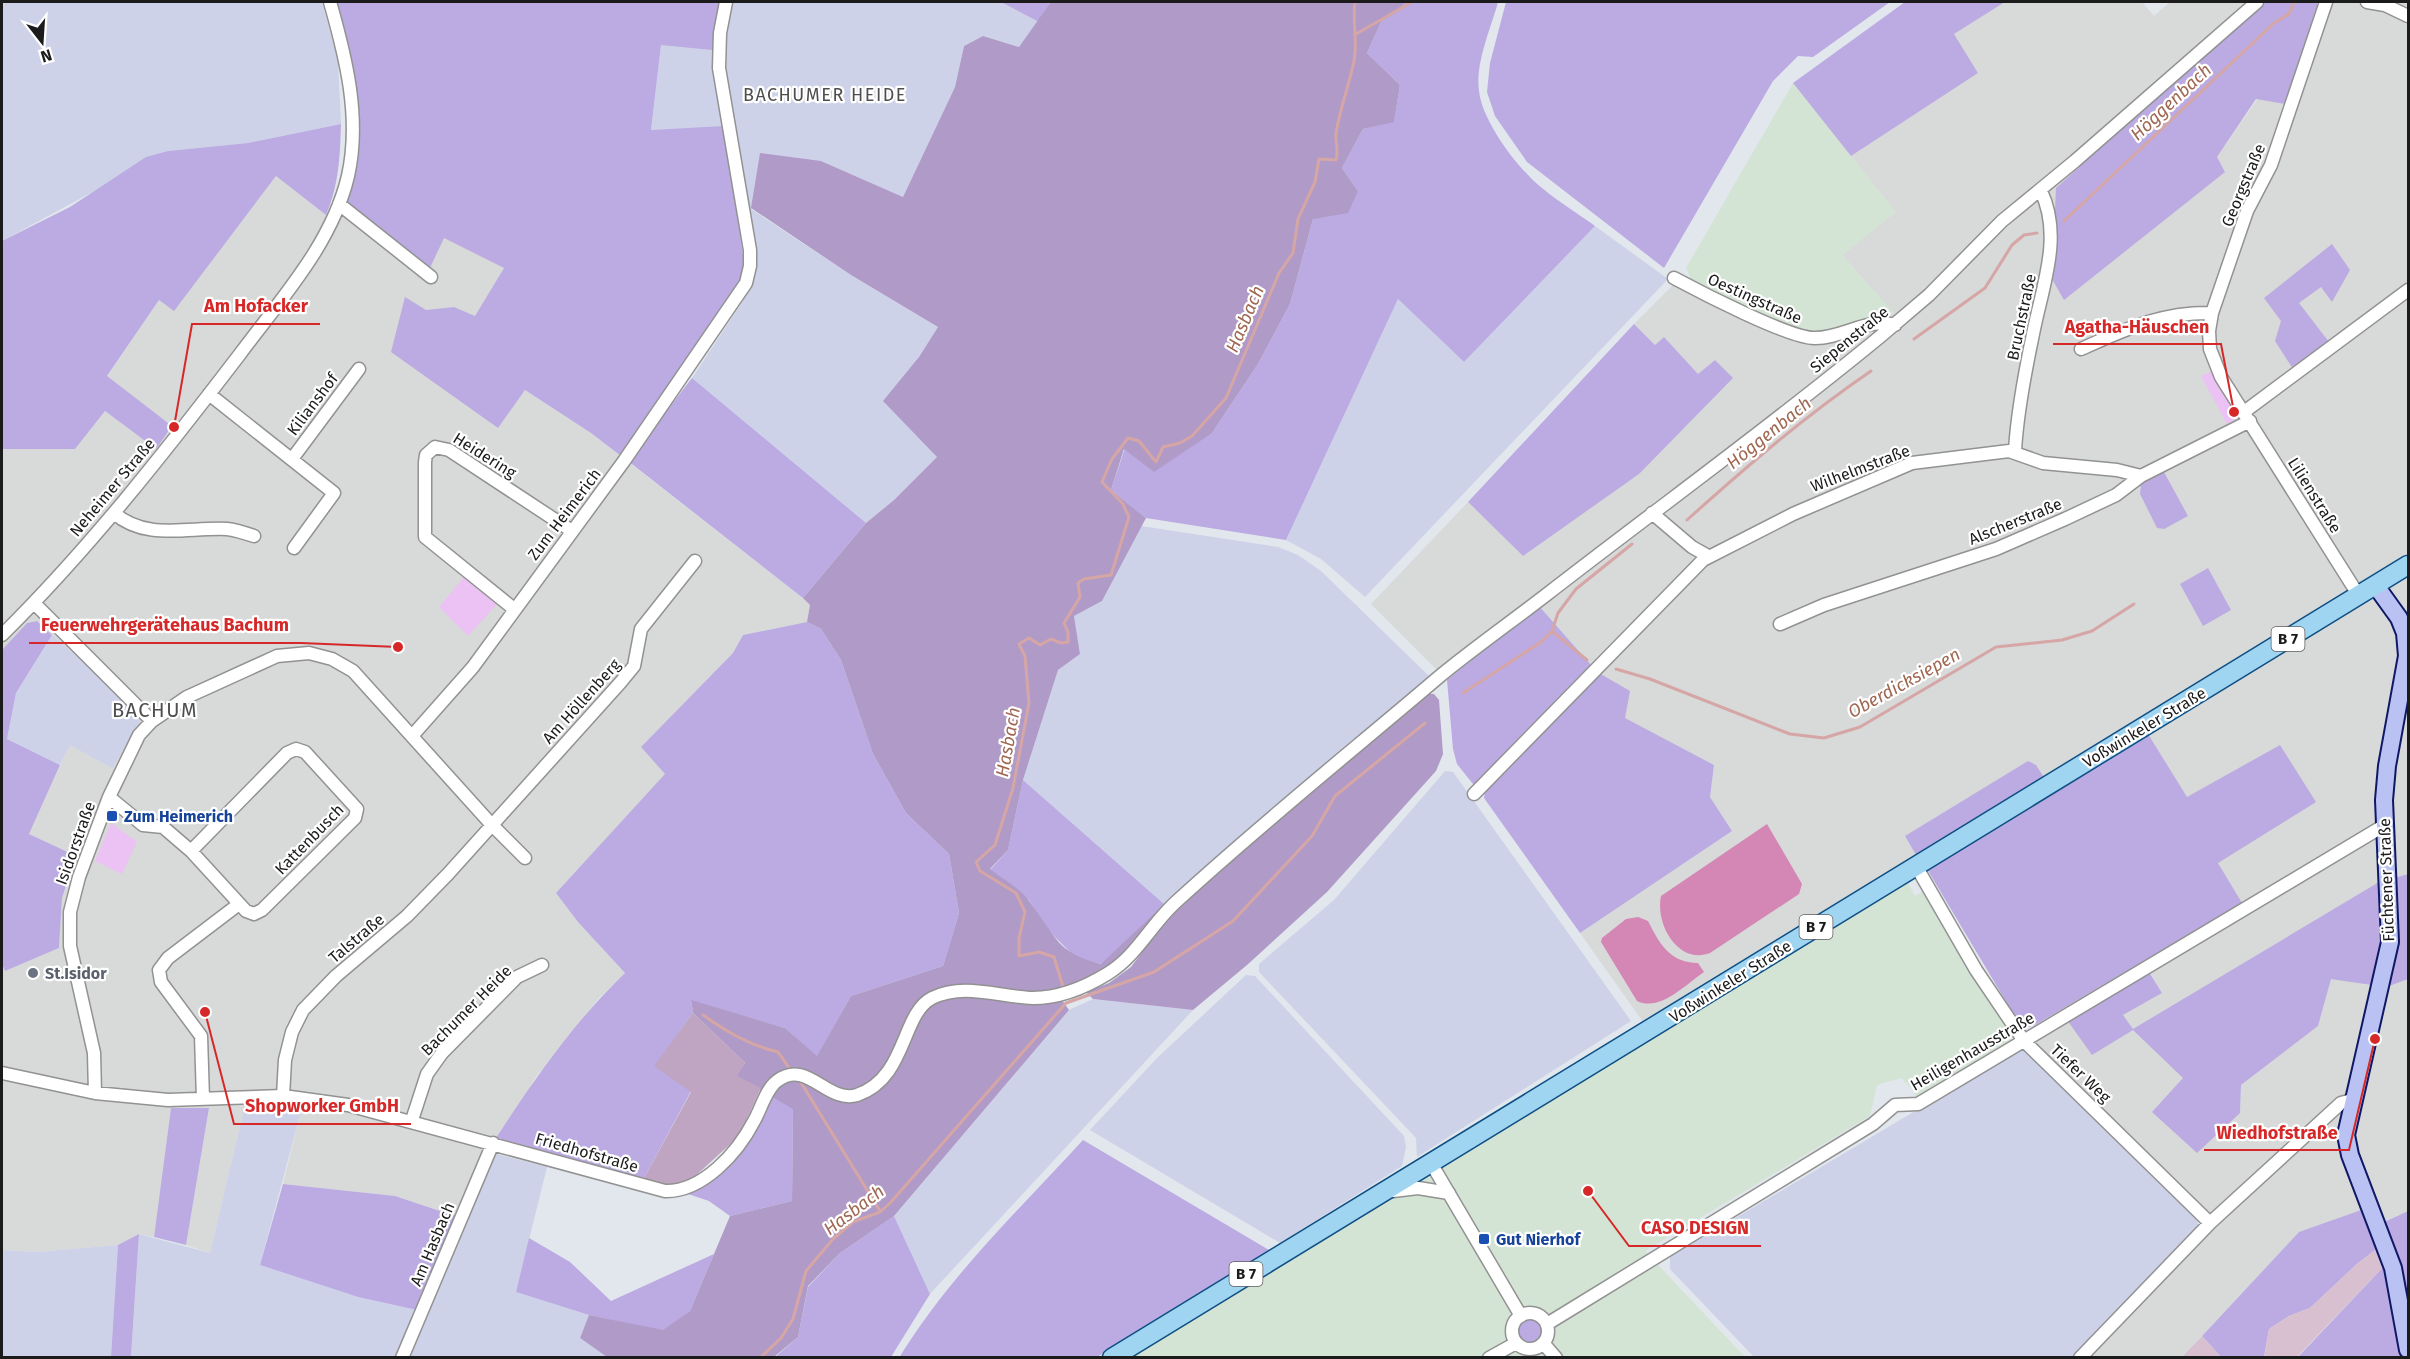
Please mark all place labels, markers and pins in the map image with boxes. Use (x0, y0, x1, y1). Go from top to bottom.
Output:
callout: Am Hofacker (192, 288, 320, 324)
callout: Agatha-Häuschen (2053, 308, 2221, 344)
callout: Feuerwehrgerätehaus Bachum (29, 607, 301, 643)
place label: Zum Heimerich (124, 807, 233, 826)
marker: Zum Heimerich (105, 809, 119, 823)
place label: St.Isidor (45, 964, 107, 983)
marker: St.Isidor (26, 966, 40, 980)
callout: Shopworker GmbH (234, 1088, 411, 1124)
callout: Wiedhofstraße (2204, 1114, 2349, 1150)
callout: CASO DESIGN (1629, 1210, 1761, 1246)
place label: Gut Nierhof (1496, 1230, 1581, 1249)
marker: Gut Nierhof (1477, 1232, 1491, 1246)

